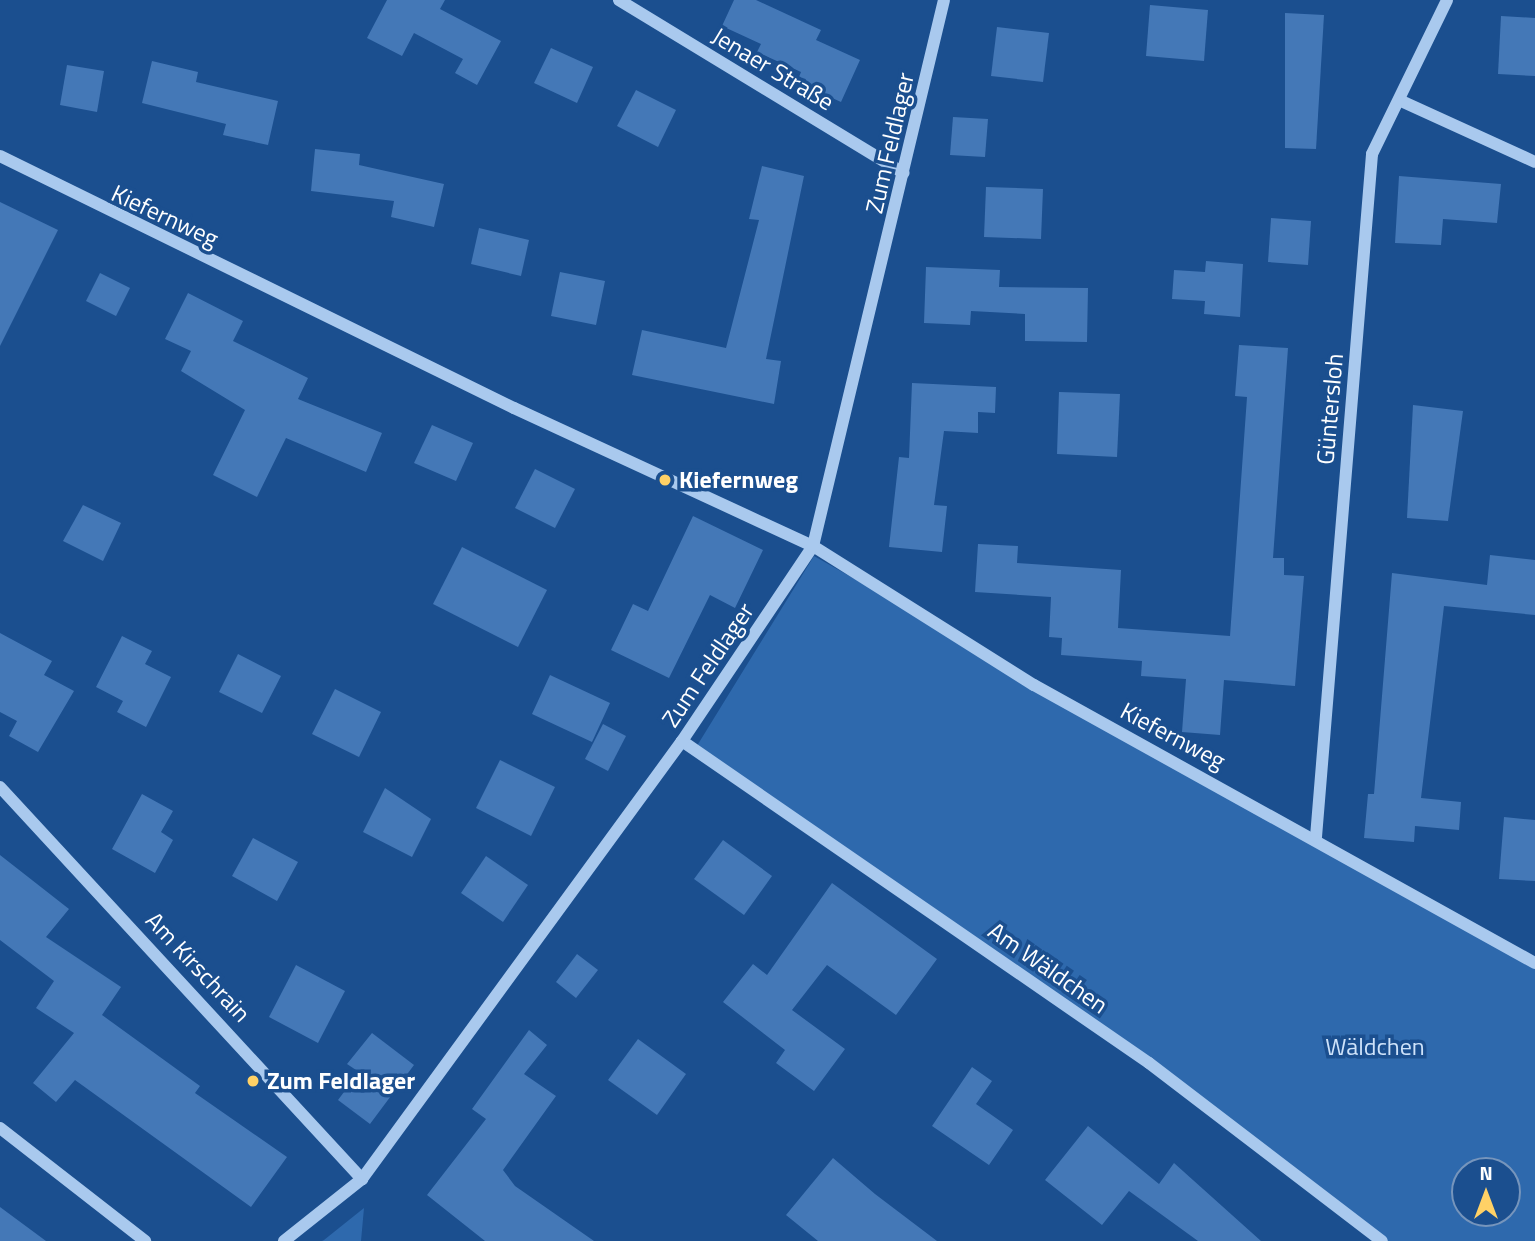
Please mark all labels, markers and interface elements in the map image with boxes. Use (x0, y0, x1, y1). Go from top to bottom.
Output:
street label: Jenaer Straße (707, 21, 839, 117)
street label: Zum Feldlager (860, 70, 920, 216)
street label: Kiefernweg (107, 179, 223, 253)
street label: Güntersloh (1311, 352, 1349, 466)
place label: Kiefernweg (679, 466, 798, 494)
marker: Kiefernweg (657, 472, 673, 488)
street label: Zum Feldlager (656, 597, 760, 733)
street label: Kiefernweg (1116, 696, 1230, 776)
street label: Am Kirschrain (140, 906, 256, 1028)
street label: Am Wäldchen (983, 916, 1113, 1020)
park label: Wäldchen (1325, 1033, 1425, 1061)
place label: Zum Feldlager (267, 1067, 415, 1095)
marker: Zum Feldlager (245, 1073, 261, 1089)
north arrow (1451, 1157, 1521, 1227)
text: N (1479, 1158, 1493, 1187)

